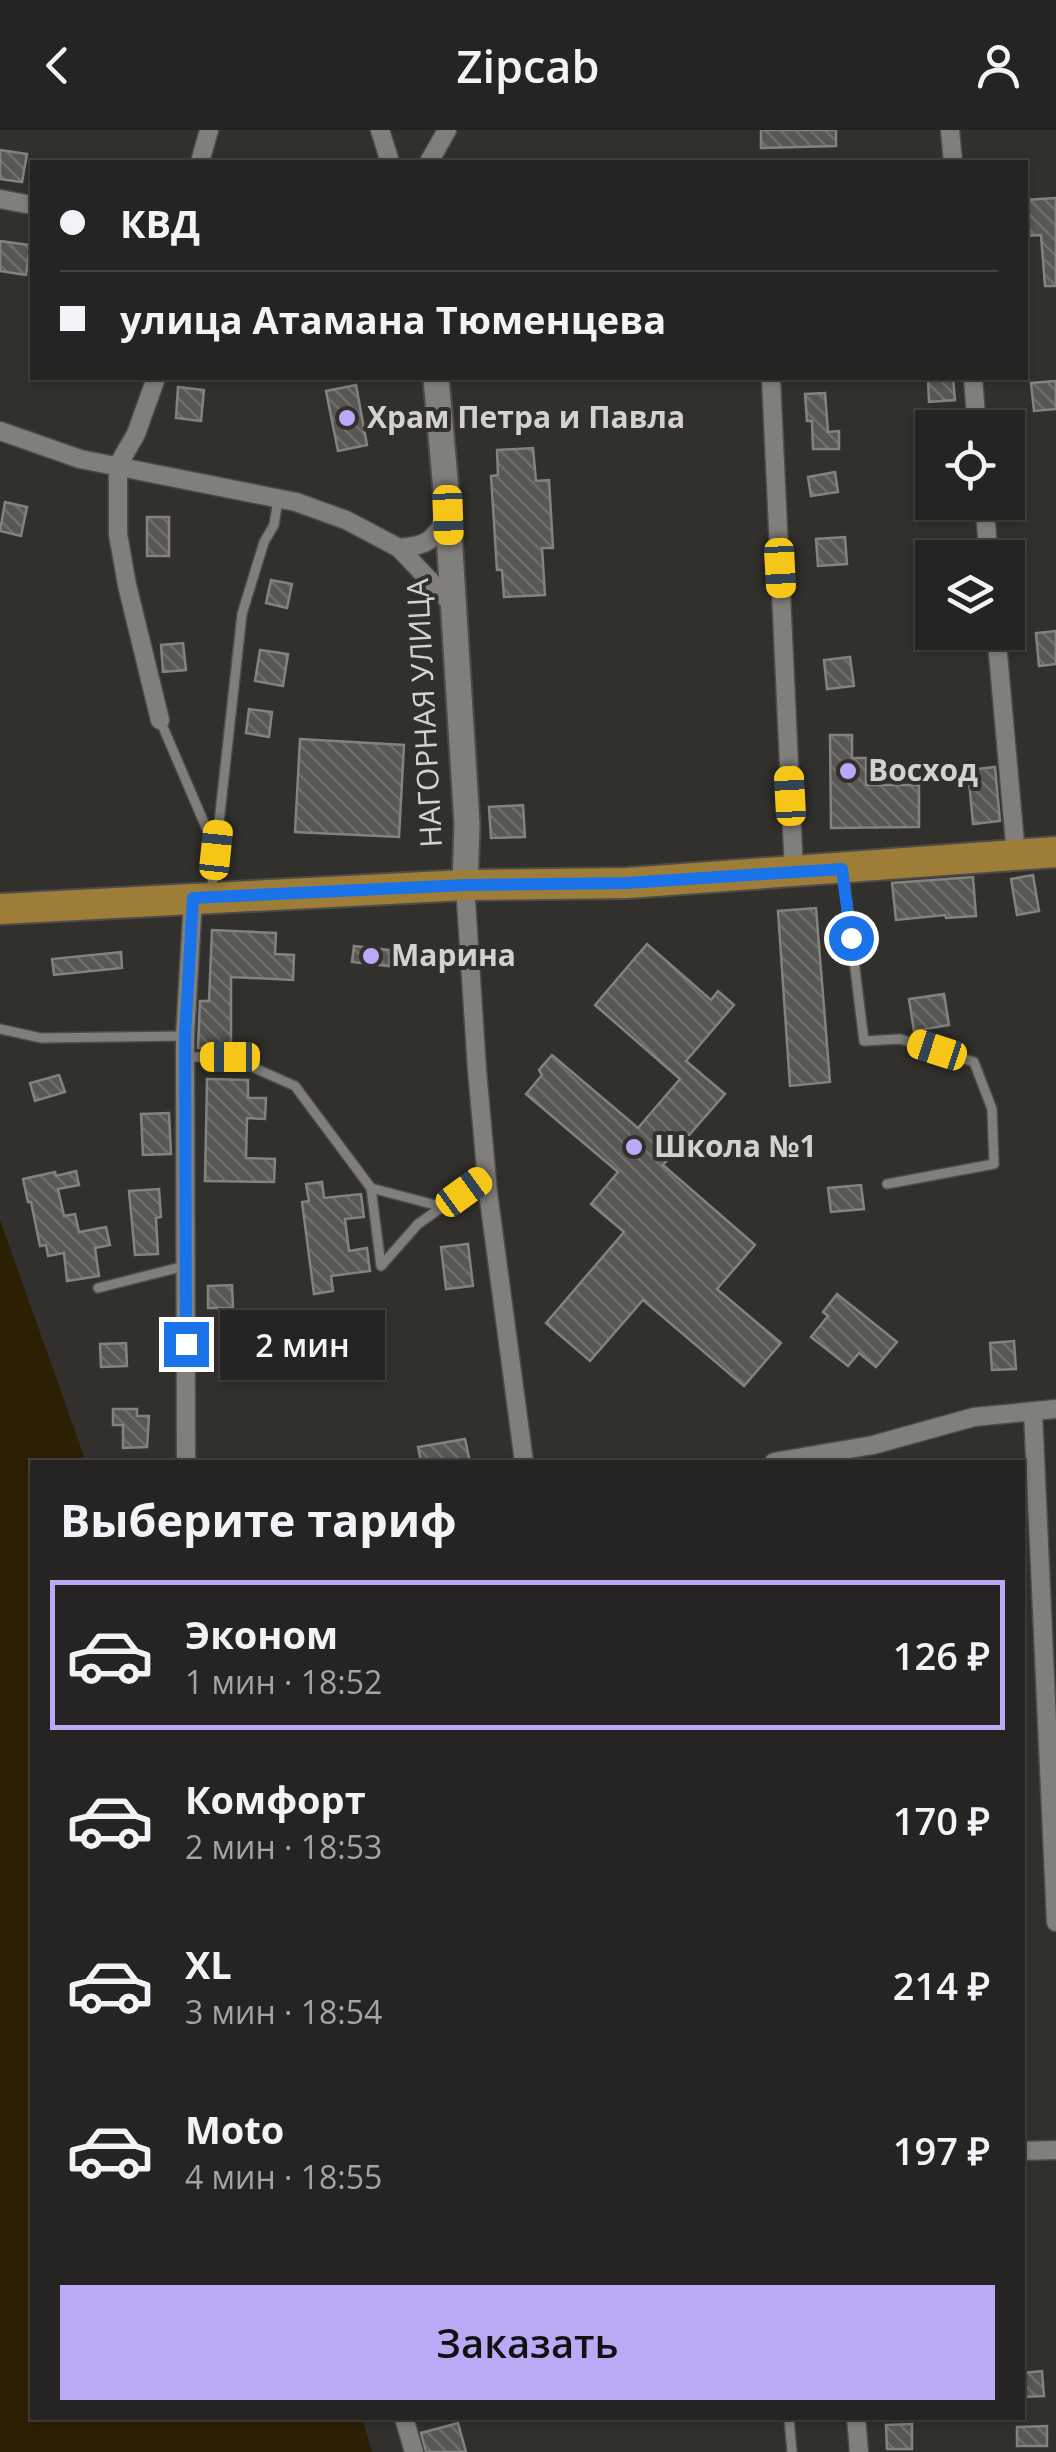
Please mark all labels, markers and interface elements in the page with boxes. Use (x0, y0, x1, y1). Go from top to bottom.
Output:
text: Zipcab (457, 35, 599, 96)
icon: back (30, 38, 85, 93)
icon: person (971, 38, 1026, 93)
text: КВД (120, 197, 200, 249)
text: улица Атамана Тюменцева (120, 293, 666, 345)
place label: Храм Петра и Павла (367, 396, 685, 437)
marker: Храм Петра и Павла (336, 407, 358, 429)
map controls (915, 410, 1025, 650)
button: locate (915, 410, 1025, 520)
car (432, 484, 464, 546)
car (763, 537, 797, 599)
button: layers (915, 540, 1025, 650)
street label: НАГОРНАЯ УЛИЦА (396, 577, 451, 849)
place label: Восход (868, 749, 978, 790)
marker: Восход (837, 760, 859, 782)
car (773, 765, 807, 827)
car (198, 819, 234, 881)
route start (829, 916, 874, 961)
place label: Марина (391, 934, 516, 975)
marker: Марина (360, 945, 382, 967)
car (904, 1026, 970, 1074)
car (200, 1042, 260, 1072)
place label: Школа №1 (654, 1125, 817, 1166)
marker: Школа №1 (623, 1136, 645, 1158)
car (431, 1162, 497, 1222)
callout: 2 мин (221, 1309, 386, 1379)
route end (164, 1322, 209, 1367)
text: 2 мин (255, 1323, 350, 1366)
text: Выберите тариф (60, 1489, 457, 1550)
text: Эконом (185, 1608, 338, 1660)
icon: car (65, 1610, 155, 1700)
text: 126 ₽ (893, 1629, 990, 1681)
text: 1 мин · 18:52 (185, 1660, 382, 1703)
text: Комфорт (185, 1773, 366, 1825)
icon: car (65, 1775, 155, 1865)
text: 170 ₽ (893, 1794, 990, 1846)
text: 2 мин · 18:53 (185, 1825, 382, 1868)
text: XL (185, 1938, 232, 1990)
icon: car (65, 1940, 155, 2030)
text: 214 ₽ (893, 1959, 990, 2011)
text: 3 мин · 18:54 (185, 1990, 382, 2033)
text: Moto (185, 2103, 284, 2155)
icon: car (65, 2105, 155, 2195)
text: 197 ₽ (893, 2124, 990, 2176)
text: 4 мин · 18:55 (185, 2155, 382, 2198)
button: Заказать (60, 2285, 995, 2400)

